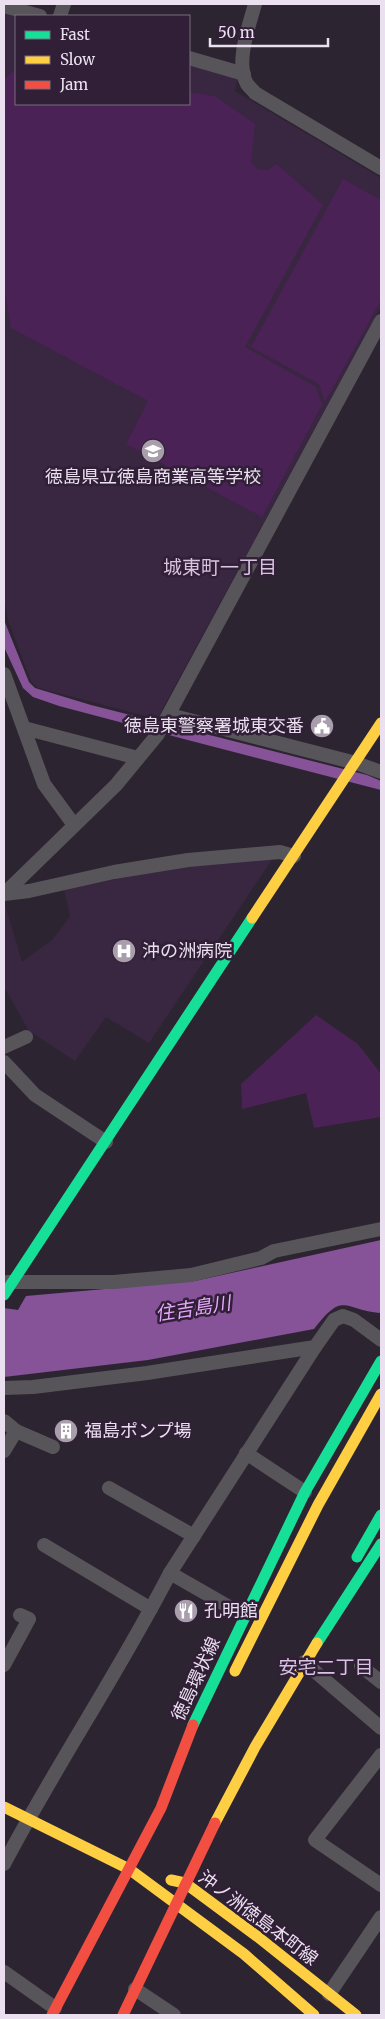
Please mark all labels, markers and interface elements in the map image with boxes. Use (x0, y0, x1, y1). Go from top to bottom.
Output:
legend (15, 15, 190, 105)
scale bar (210, 15, 328, 47)
text: 50 m (218, 23, 255, 42)
text: Fast (60, 25, 90, 44)
text: Slow (60, 50, 95, 69)
text: Jam (59, 75, 88, 94)
school or university icon: 徳島県立徳島商業高等学校 (140, 438, 166, 464)
place label: 徳島県立徳島商業高等学校 (45, 465, 261, 488)
district label: 城東町一丁目 (163, 555, 277, 579)
public building icon: 徳島東警察署城東交番 (309, 713, 335, 739)
place label: 徳島東警察署城東交番 (124, 714, 304, 737)
hospital icon: 沖の洲病院 (111, 938, 137, 964)
place label: 沖の洲病院 (142, 939, 232, 962)
water label: 住吉島川 (154, 1290, 234, 1326)
building icon: 福島ポンプ場 (53, 1418, 79, 1444)
place label: 福島ポンプ場 (84, 1419, 191, 1442)
restaurant icon: 孔明館 (173, 1598, 199, 1624)
place label: 孔明館 (204, 1599, 258, 1622)
street label: 徳島環状線 (166, 1633, 225, 1724)
district label: 安宅二丁目 (278, 1655, 374, 1679)
street label: 沖ノ洲徳島本町線 (194, 1865, 323, 1970)

